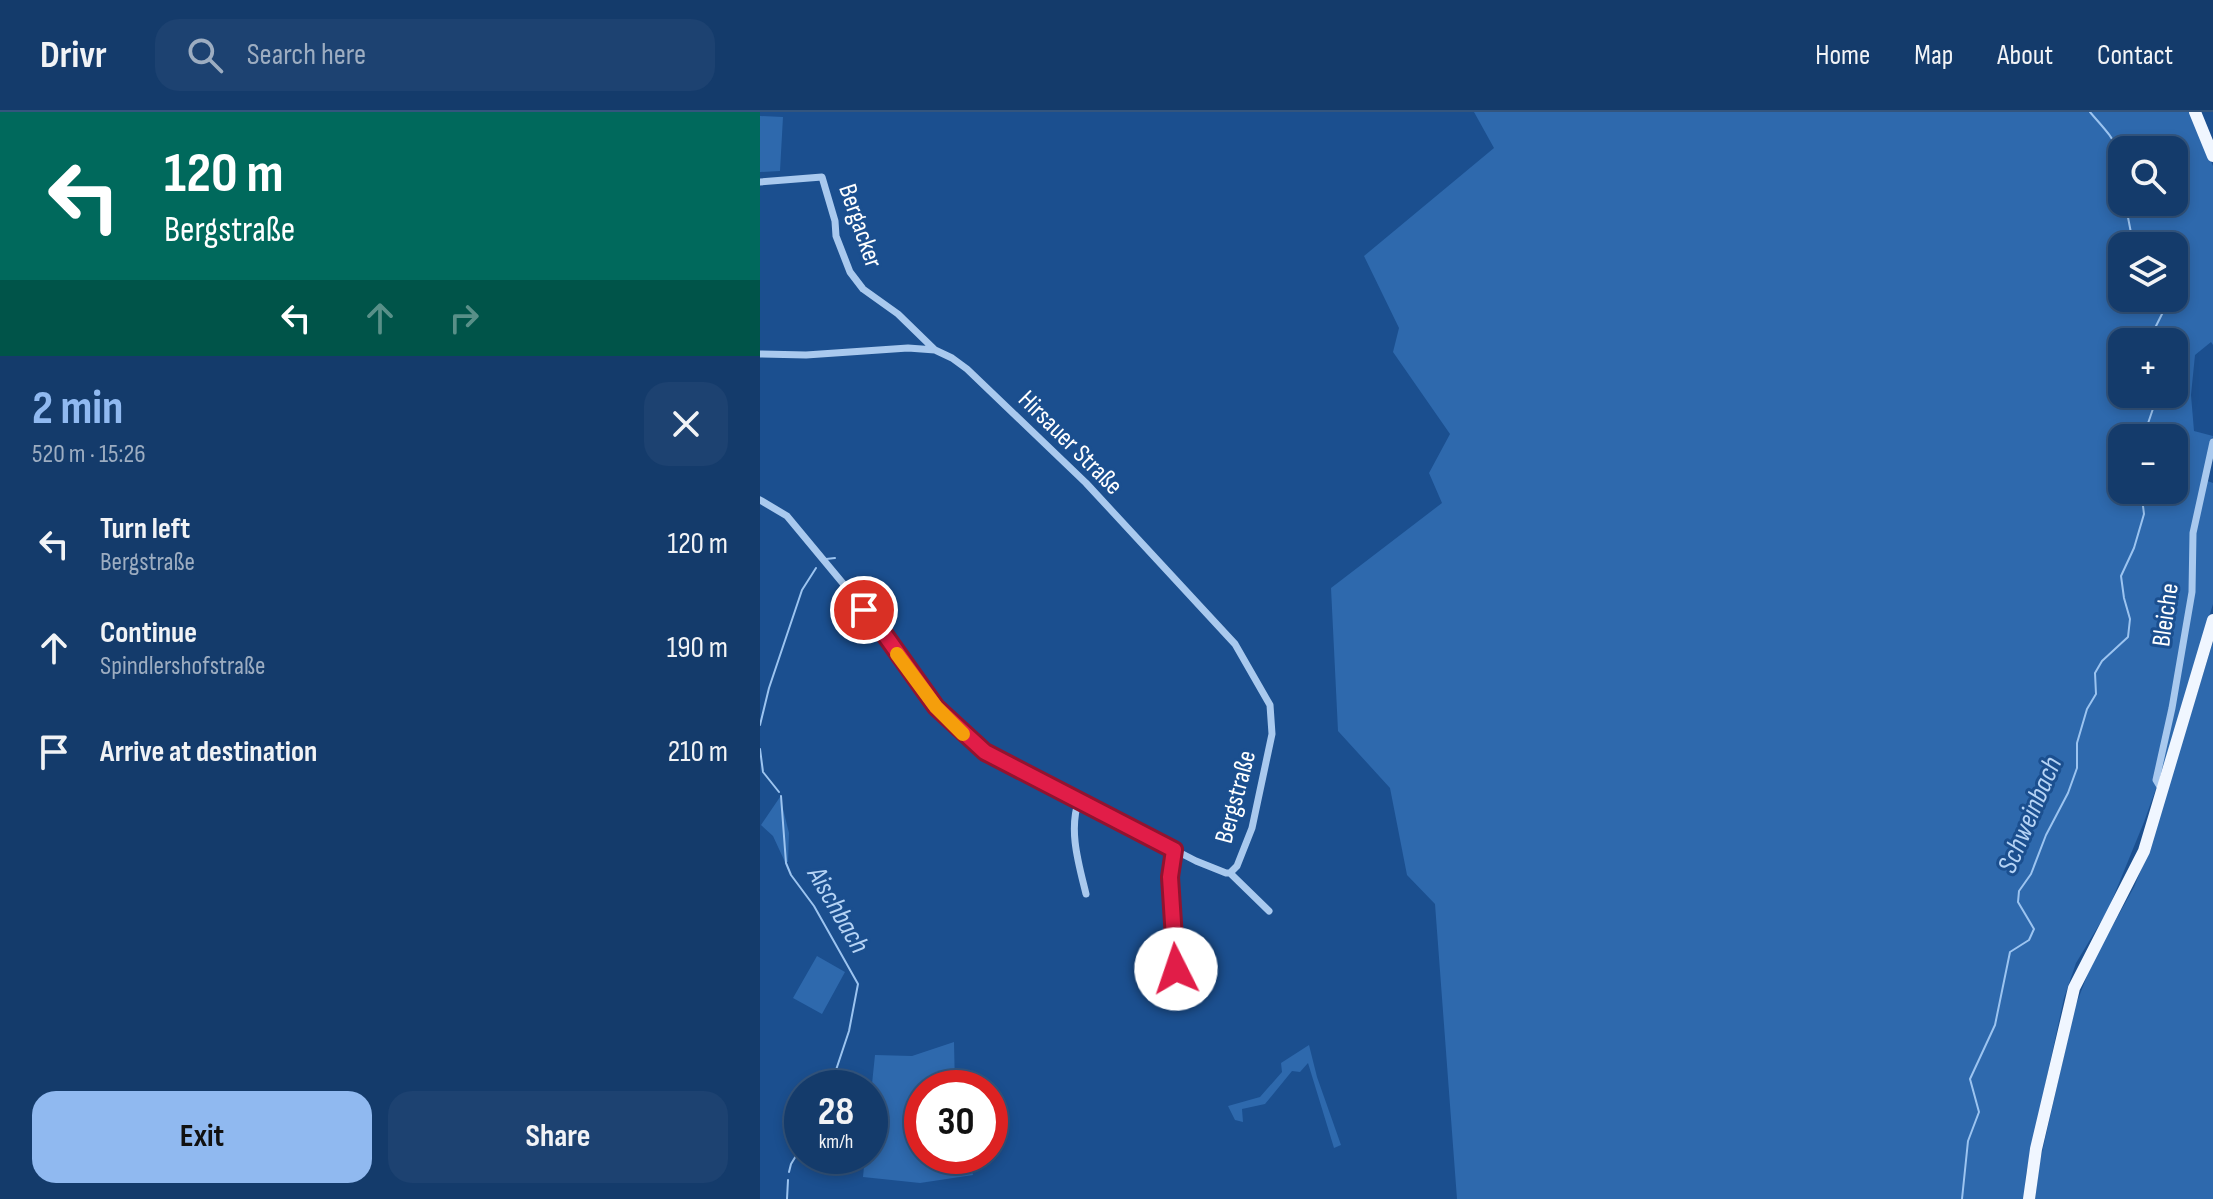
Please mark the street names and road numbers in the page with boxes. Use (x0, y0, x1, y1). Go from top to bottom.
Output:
street label: Bergacker (831, 180, 889, 273)
street label: Hirsauer Straße (1011, 384, 1129, 502)
street label: Bleiche (2146, 581, 2186, 649)
street label: Bergstraße (1209, 747, 1263, 847)

